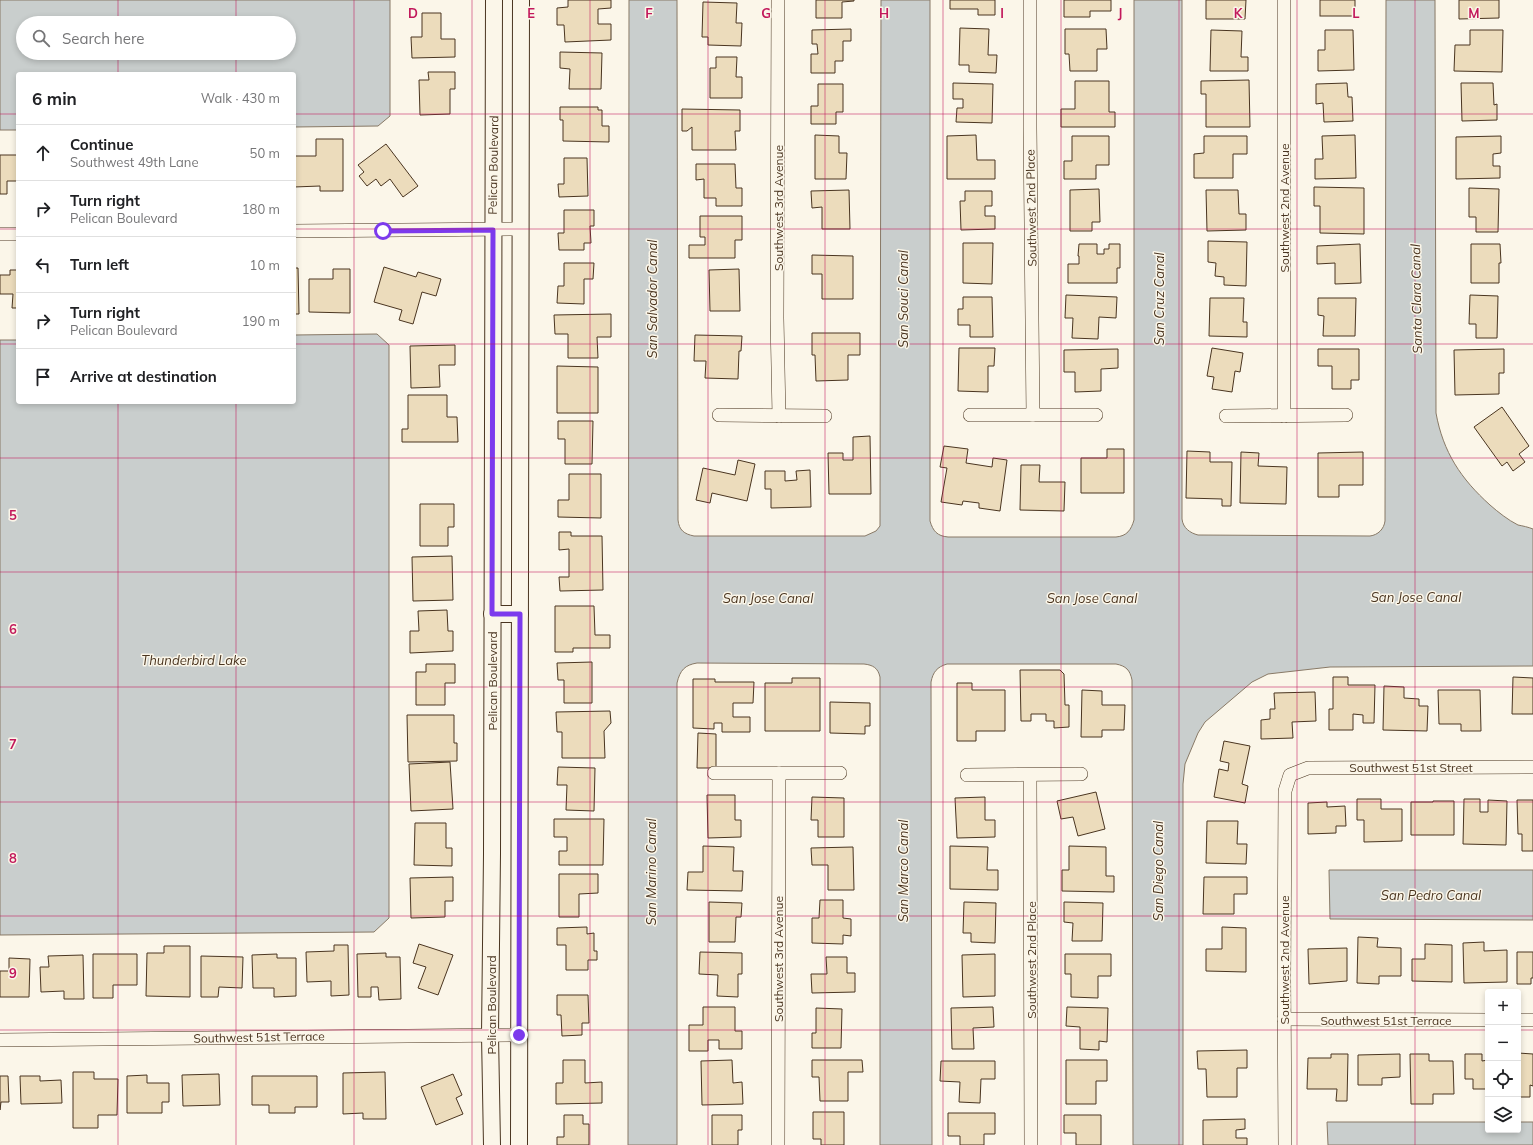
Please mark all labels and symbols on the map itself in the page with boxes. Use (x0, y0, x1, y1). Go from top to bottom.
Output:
text: D (408, 5, 418, 21)
text: E (527, 5, 535, 21)
text: F (645, 5, 653, 21)
text: G (761, 5, 771, 21)
text: H (879, 5, 889, 21)
text: I (1000, 5, 1004, 21)
text: J (1118, 5, 1122, 21)
text: K (1234, 5, 1244, 21)
text: L (1352, 5, 1360, 21)
text: M (1468, 5, 1480, 21)
street label: Pelican Boulevard (485, 115, 501, 215)
street label: Southwest 2nd Avenue (1277, 144, 1292, 272)
street label: Southwest 3rd Avenue (771, 145, 786, 271)
street label: Southwest 2nd Place (1022, 149, 1040, 267)
route start (374, 222, 392, 240)
water label: San Salvador Canal (644, 239, 660, 358)
water label: Santa Clara Canal (1407, 243, 1425, 354)
water label: San Souci Canal (895, 249, 911, 348)
water label: San Cruz Canal (1151, 252, 1167, 346)
text: 5 (9, 507, 17, 523)
water label: San Jose Canal (1371, 589, 1462, 605)
water label: San Jose Canal (723, 590, 814, 606)
water label: San Jose Canal (1047, 590, 1138, 606)
text: 6 (9, 621, 17, 637)
street label: Pelican Boulevard (485, 631, 500, 731)
water label: Thunderbird Lake (141, 652, 247, 668)
text: 7 (9, 736, 17, 752)
street label: Southwest 51st Street (1349, 760, 1473, 775)
water label: San Marino Canal (643, 818, 659, 926)
water label: San Marco Canal (895, 819, 911, 922)
water label: San Diego Canal (1150, 820, 1166, 921)
text: 8 (9, 850, 17, 866)
water label: San Pedro Canal (1381, 887, 1482, 903)
street label: Southwest 3rd Avenue (771, 896, 786, 1022)
street label: Southwest 2nd Avenue (1277, 896, 1292, 1024)
street label: Southwest 2nd Place (1024, 901, 1039, 1019)
street label: Pelican Boulevard (484, 955, 499, 1055)
text: 9 (9, 965, 17, 981)
street label: Southwest 51st Terrace (1320, 1013, 1452, 1028)
route end (510, 1026, 528, 1044)
street label: Southwest 51st Terrace (193, 1028, 325, 1046)

